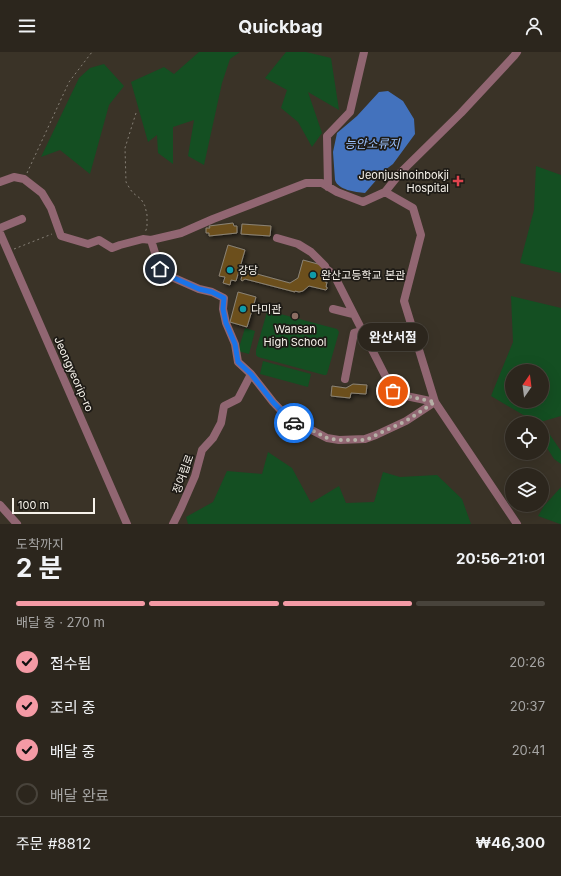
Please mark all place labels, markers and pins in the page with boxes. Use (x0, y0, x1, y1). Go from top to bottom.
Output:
place label: Jeonjusinoinbokji Hospital (359, 168, 449, 195)
marker: Jeonjusinoinbokji Hospital (452, 175, 464, 187)
pin (143, 252, 177, 286)
place label: 강당 (238, 263, 258, 277)
marker: 강당 (225, 265, 235, 275)
place label: 완산고등학교 본관 (321, 268, 405, 282)
marker: 완산고등학교 본관 (308, 270, 318, 280)
place label: 다미관 (251, 302, 281, 316)
marker: 다미관 (238, 304, 248, 314)
marker: Wansan High School (290, 311, 300, 321)
place label: Wansan High School (264, 322, 326, 349)
callout: 완산서점 (358, 323, 428, 351)
pin (376, 374, 410, 408)

